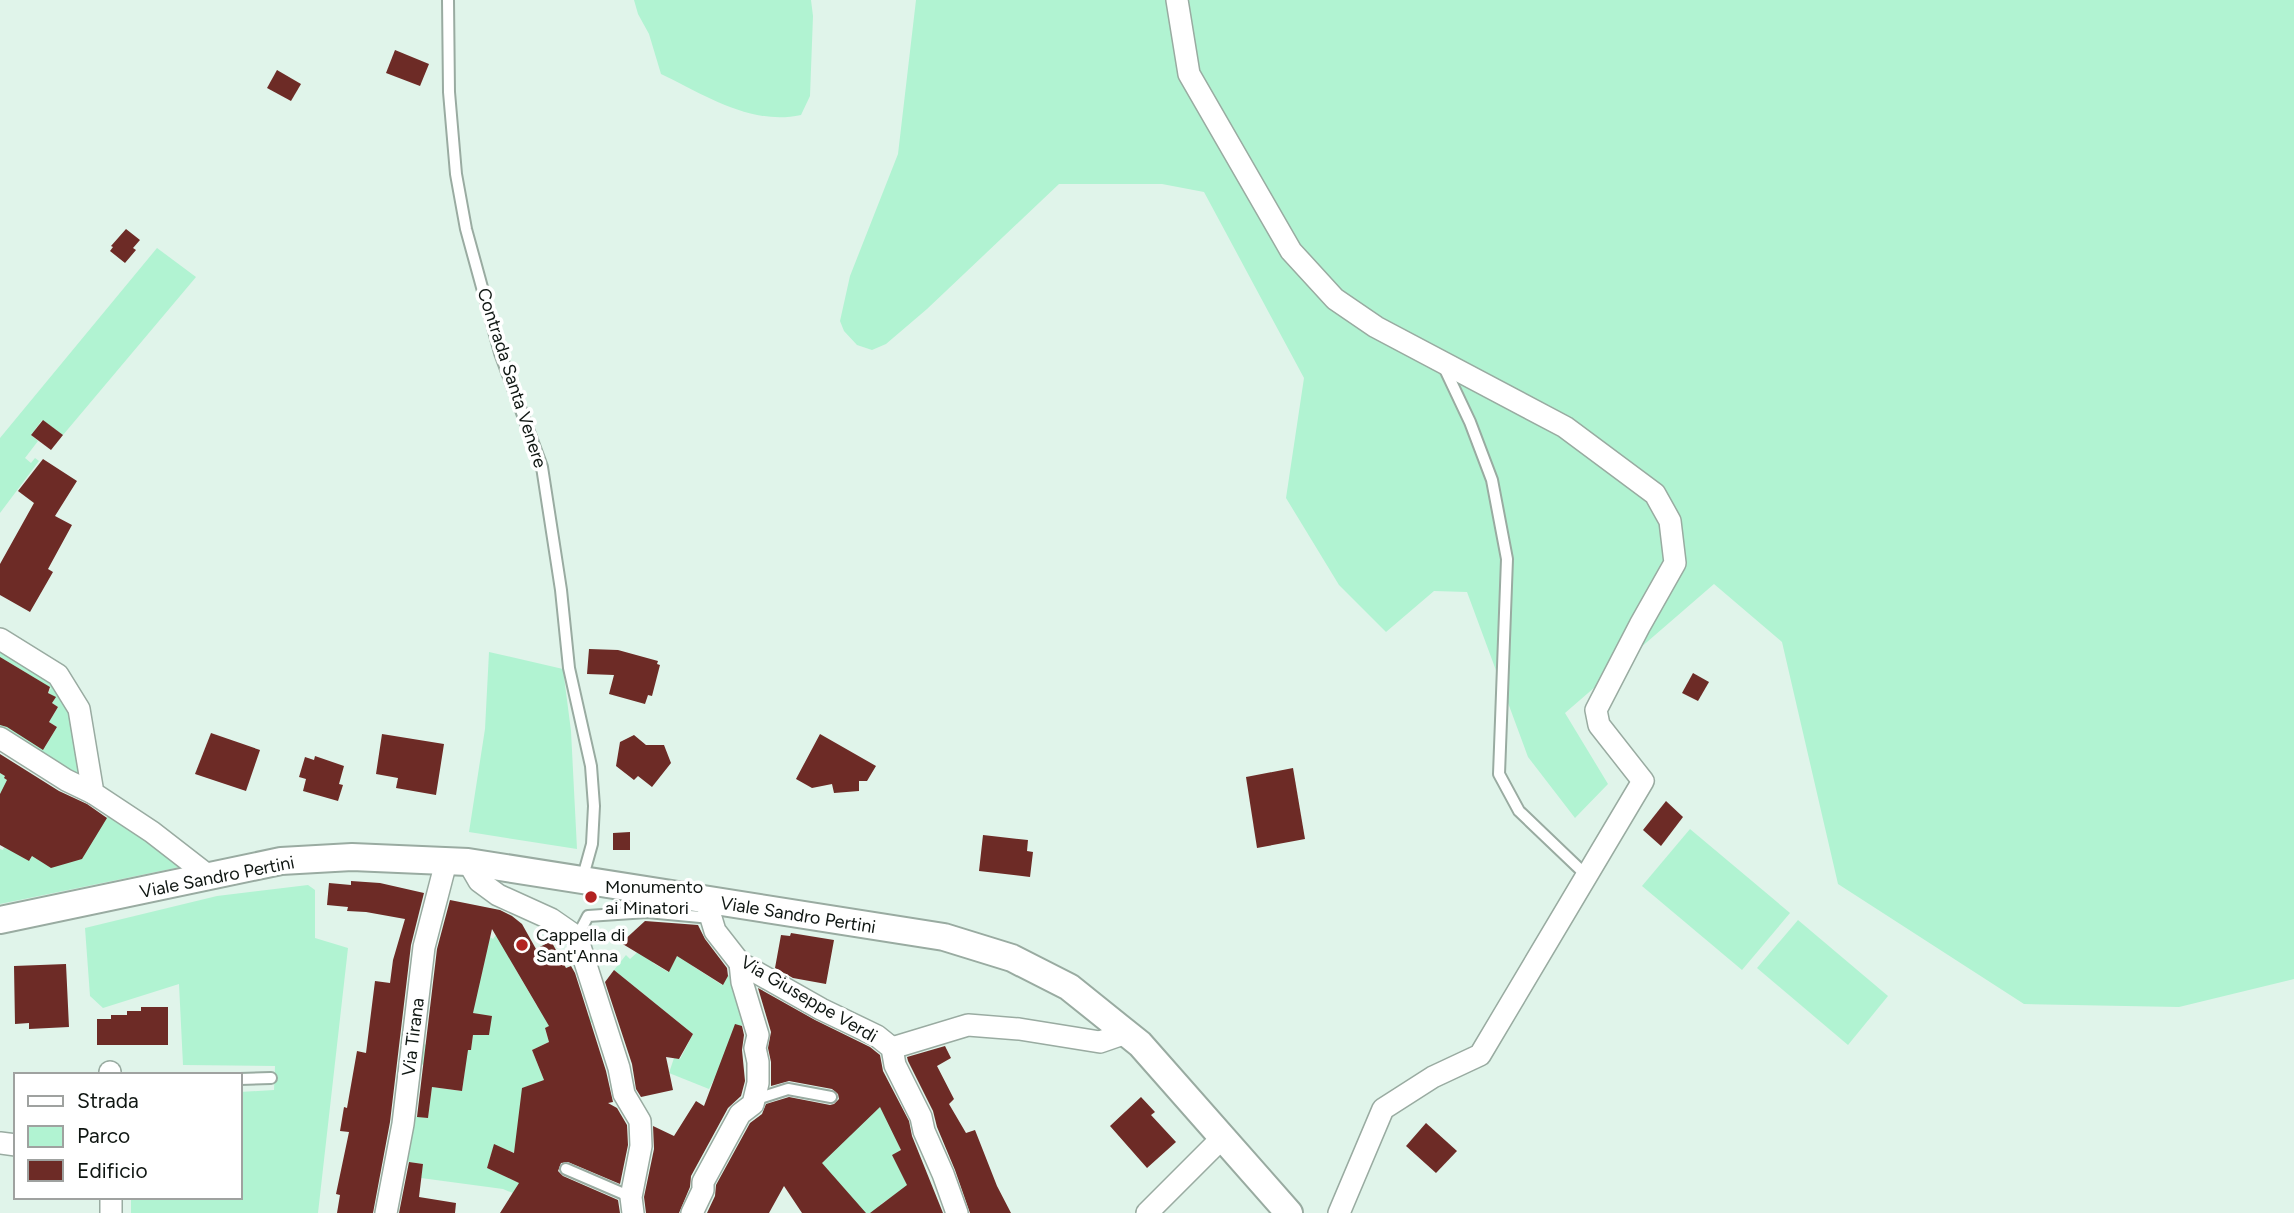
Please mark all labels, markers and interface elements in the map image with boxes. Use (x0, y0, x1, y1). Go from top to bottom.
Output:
street label: Contrada Santa Venere (473, 285, 552, 471)
street label: Viale Sandro Pertini (138, 851, 296, 903)
place label: Monumento ai Minatori (605, 876, 703, 919)
marker: Monumento ai Minatori (583, 889, 599, 905)
street label: Viale Sandro Pertini (719, 892, 877, 938)
place label: Cappella di Sant'Anna (536, 924, 626, 967)
marker: Cappella di Sant'Anna (514, 937, 530, 953)
street label: Via Giuseppe Verdi (737, 951, 881, 1047)
street label: Via Tirana (397, 997, 429, 1077)
legend (14, 1073, 242, 1199)
text: Strada (77, 1088, 139, 1113)
text: Parco (77, 1123, 130, 1148)
text: Edificio (77, 1158, 148, 1183)

